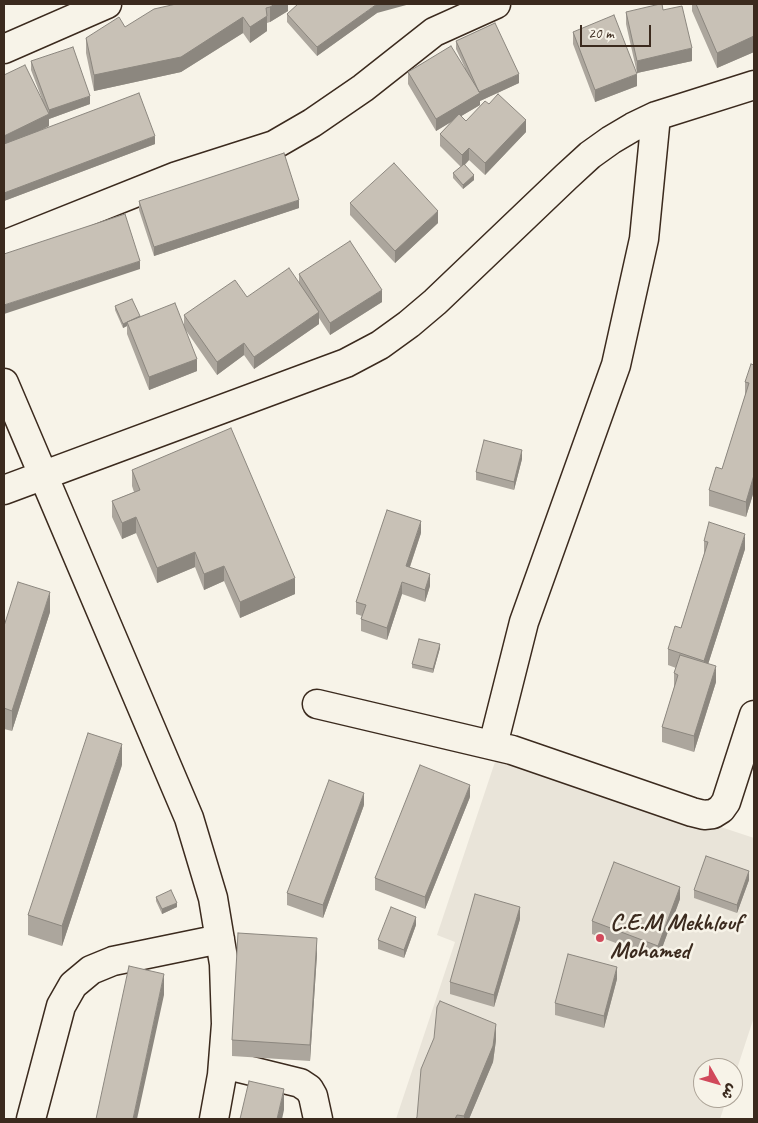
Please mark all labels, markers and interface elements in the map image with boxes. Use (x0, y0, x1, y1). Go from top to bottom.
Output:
scale bar (583, 15, 654, 47)
text: 20 m (588, 24, 614, 43)
place label: C.E.M Mekhlouf Mohamed (610, 910, 742, 966)
marker: C.E.M Mekhlouf Mohamed (594, 932, 606, 944)
north arrow (693, 1058, 743, 1108)
text: ش (718, 1081, 741, 1103)

